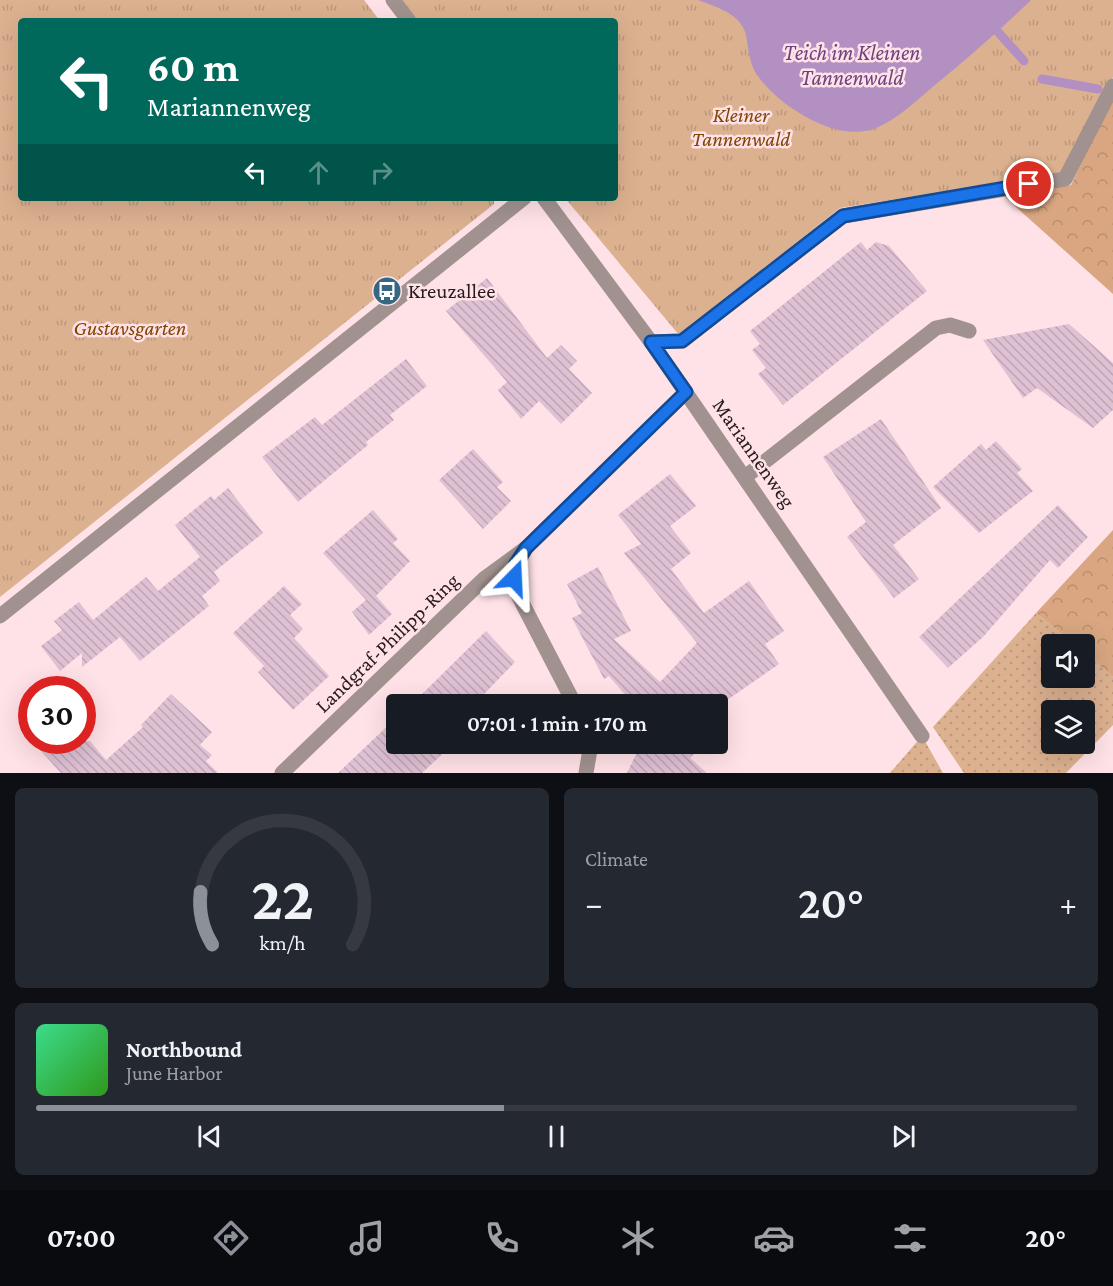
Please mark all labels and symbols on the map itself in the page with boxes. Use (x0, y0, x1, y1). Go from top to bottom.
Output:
water label: Teich im Kleinen Tannenwald (784, 40, 920, 90)
park label: Kleiner Tannenwald (692, 103, 791, 151)
pin (1003, 158, 1054, 209)
bus stop icon: Kreuzallee (371, 275, 403, 307)
place label: Kreuzallee (408, 279, 496, 303)
park label: Gustavsgarten (74, 316, 186, 340)
street label: Mariannenweg (708, 394, 800, 512)
position arrow (482, 546, 546, 610)
street label: Landgraf-Philipp-Ring (310, 568, 464, 718)
speed limit sign: 30 (18, 676, 96, 754)

